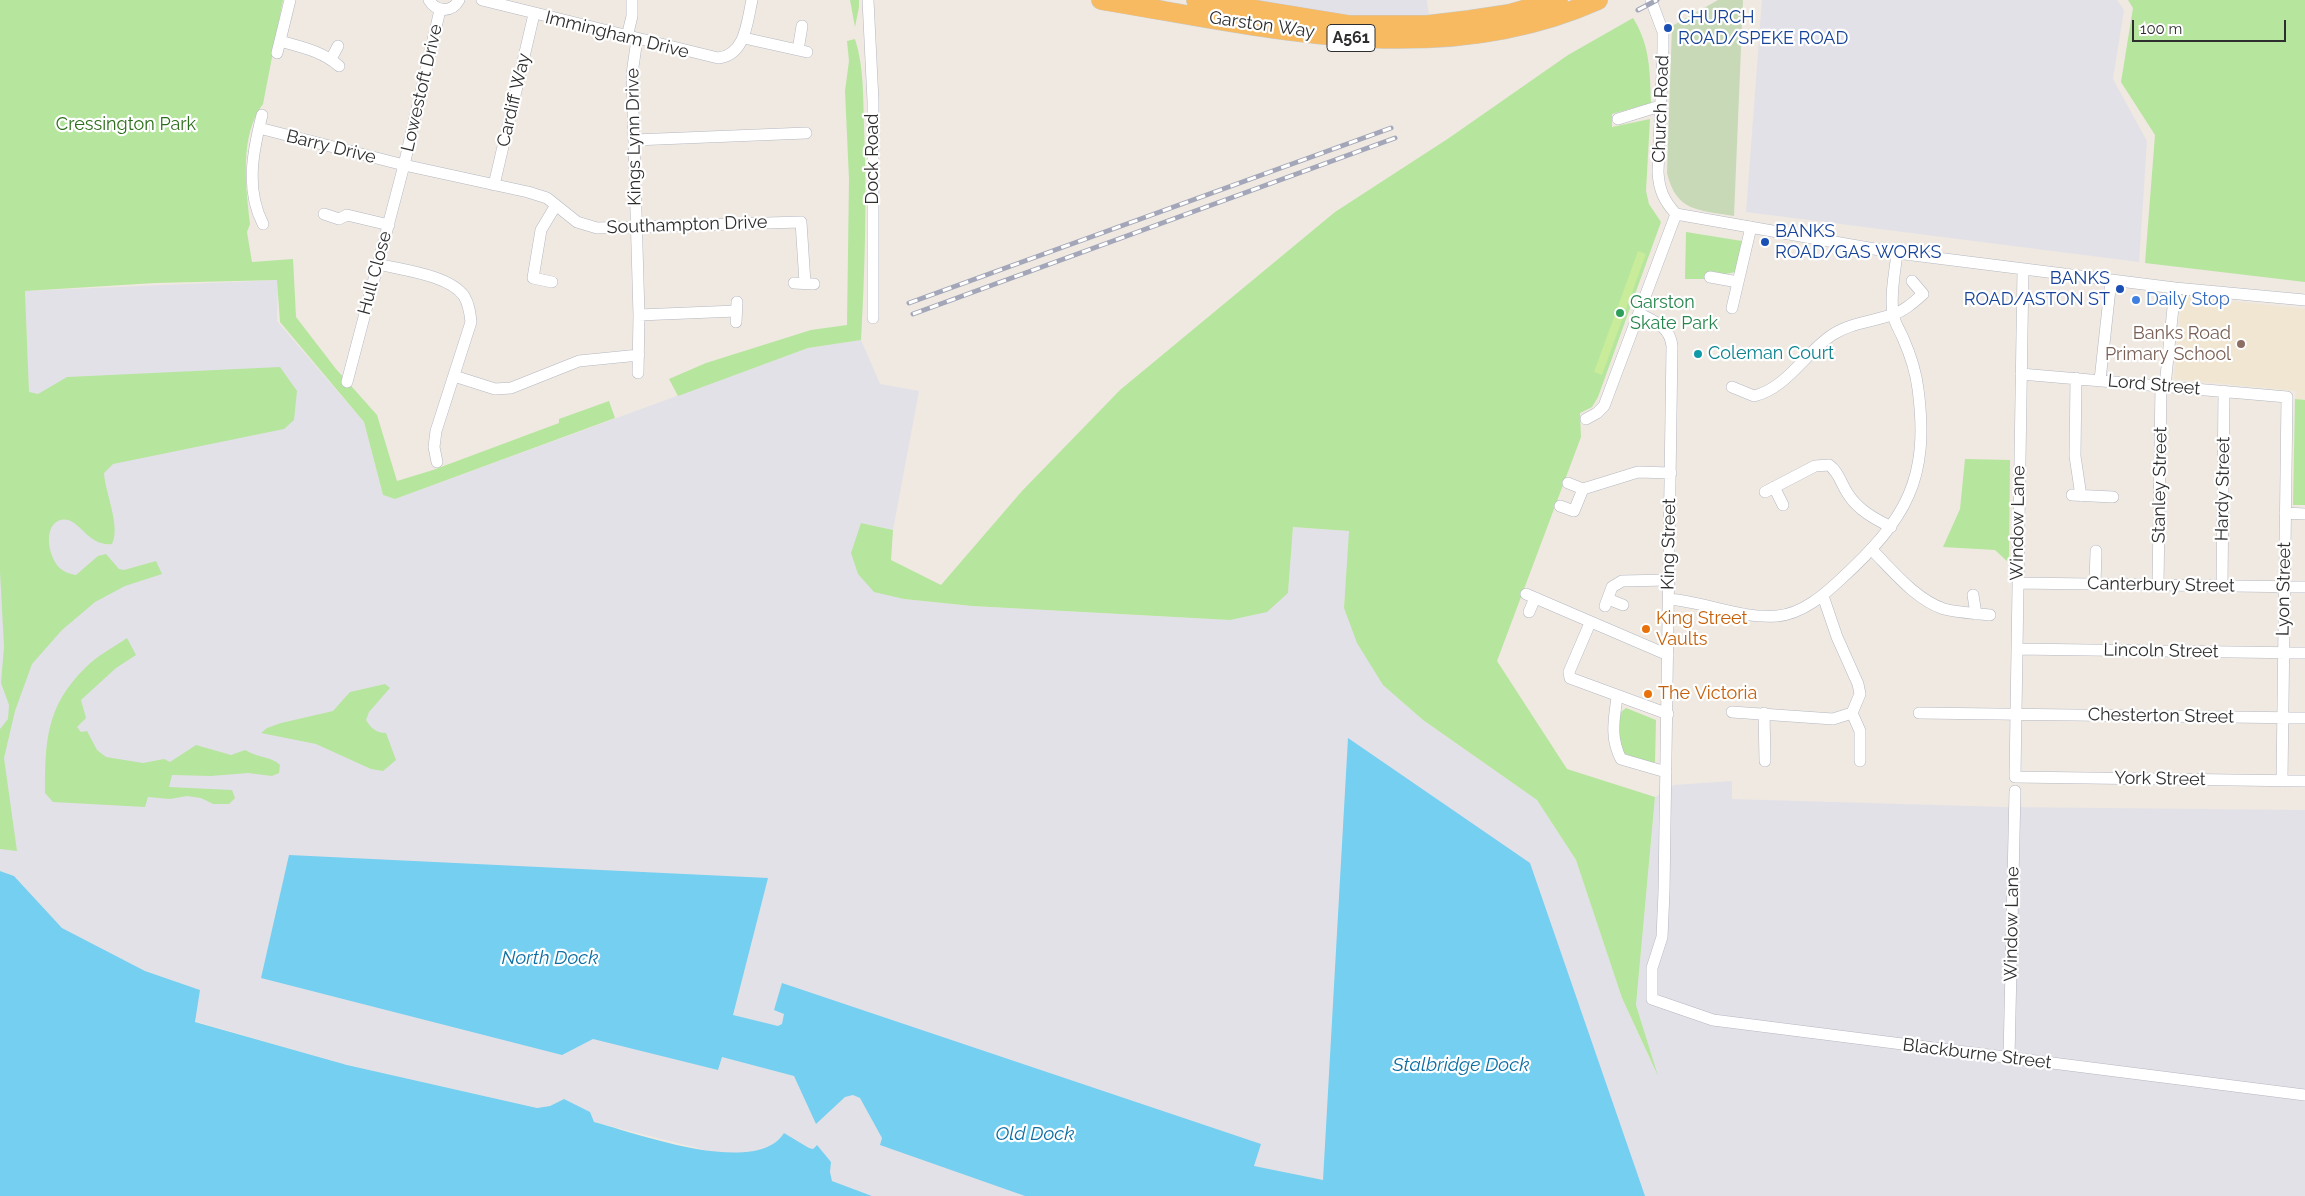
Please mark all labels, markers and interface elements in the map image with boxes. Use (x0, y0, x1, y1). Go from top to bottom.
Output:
street label: Immingham Drive (543, 7, 691, 63)
street label: Garston Way (1208, 7, 1316, 43)
place label: CHURCH ROAD/SPEKE ROAD (1678, 7, 1848, 50)
scale bar (2135, 10, 2289, 42)
text: 100 m (2140, 20, 2182, 38)
street label: Lowestoft Drive (397, 22, 447, 154)
marker: CHURCH ROAD/SPEKE ROAD (1662, 22, 1674, 34)
road number: A561 (1327, 24, 1375, 52)
street label: Cardiff Way (493, 51, 535, 149)
street label: Church Road (1648, 55, 1674, 163)
street label: Kings Lynn Drive (622, 68, 646, 206)
park label: Cressington Park (56, 114, 196, 136)
street label: Dock Road (862, 114, 884, 204)
street label: Barry Drive (284, 125, 378, 169)
street label: Southampton Drive (606, 211, 768, 239)
place label: BANKS ROAD/GAS WORKS (1775, 221, 1941, 264)
street label: Hull Close (353, 229, 397, 317)
marker: BANKS ROAD/GAS WORKS (1759, 236, 1771, 248)
place label: BANKS ROAD/ASTON ST (1964, 268, 2110, 310)
marker: BANKS ROAD/ASTON ST (2114, 283, 2126, 295)
place label: Daily Stop (2146, 289, 2230, 311)
place label: Garston Skate Park (1630, 292, 1718, 334)
marker: Daily Stop (2130, 294, 2142, 306)
marker: Garston Skate Park (1614, 307, 1626, 319)
place label: Banks Road Primary School (2105, 323, 2231, 366)
marker: Banks Road Primary School (2235, 338, 2247, 350)
place label: Coleman Court (1708, 343, 1834, 365)
marker: Coleman Court (1692, 348, 1704, 360)
street label: Lord Street (2107, 370, 2201, 400)
street label: Stanley Street (2148, 427, 2172, 543)
street label: Hardy Street (2211, 437, 2235, 541)
street label: Window Lane (2006, 465, 2030, 581)
street label: King Street (1657, 498, 1681, 590)
street label: Lyon Street (2272, 542, 2296, 636)
street label: Canterbury Street (2087, 573, 2235, 597)
place label: King Street Vaults (1656, 608, 1748, 650)
marker: King Street Vaults (1640, 623, 1652, 635)
street label: Lincoln Street (2103, 639, 2219, 663)
place label: The Victoria (1658, 683, 1757, 705)
marker: The Victoria (1642, 688, 1654, 700)
street label: Chesterton Street (2088, 704, 2234, 728)
street label: York Street (2114, 767, 2206, 791)
street label: Window Lane (2000, 866, 2024, 982)
water label: North Dock (502, 947, 598, 969)
street label: Blackburne Street (1901, 1034, 2053, 1074)
water label: Stalbridge Dock (1393, 1054, 1529, 1076)
water label: Old Dock (996, 1123, 1074, 1145)

